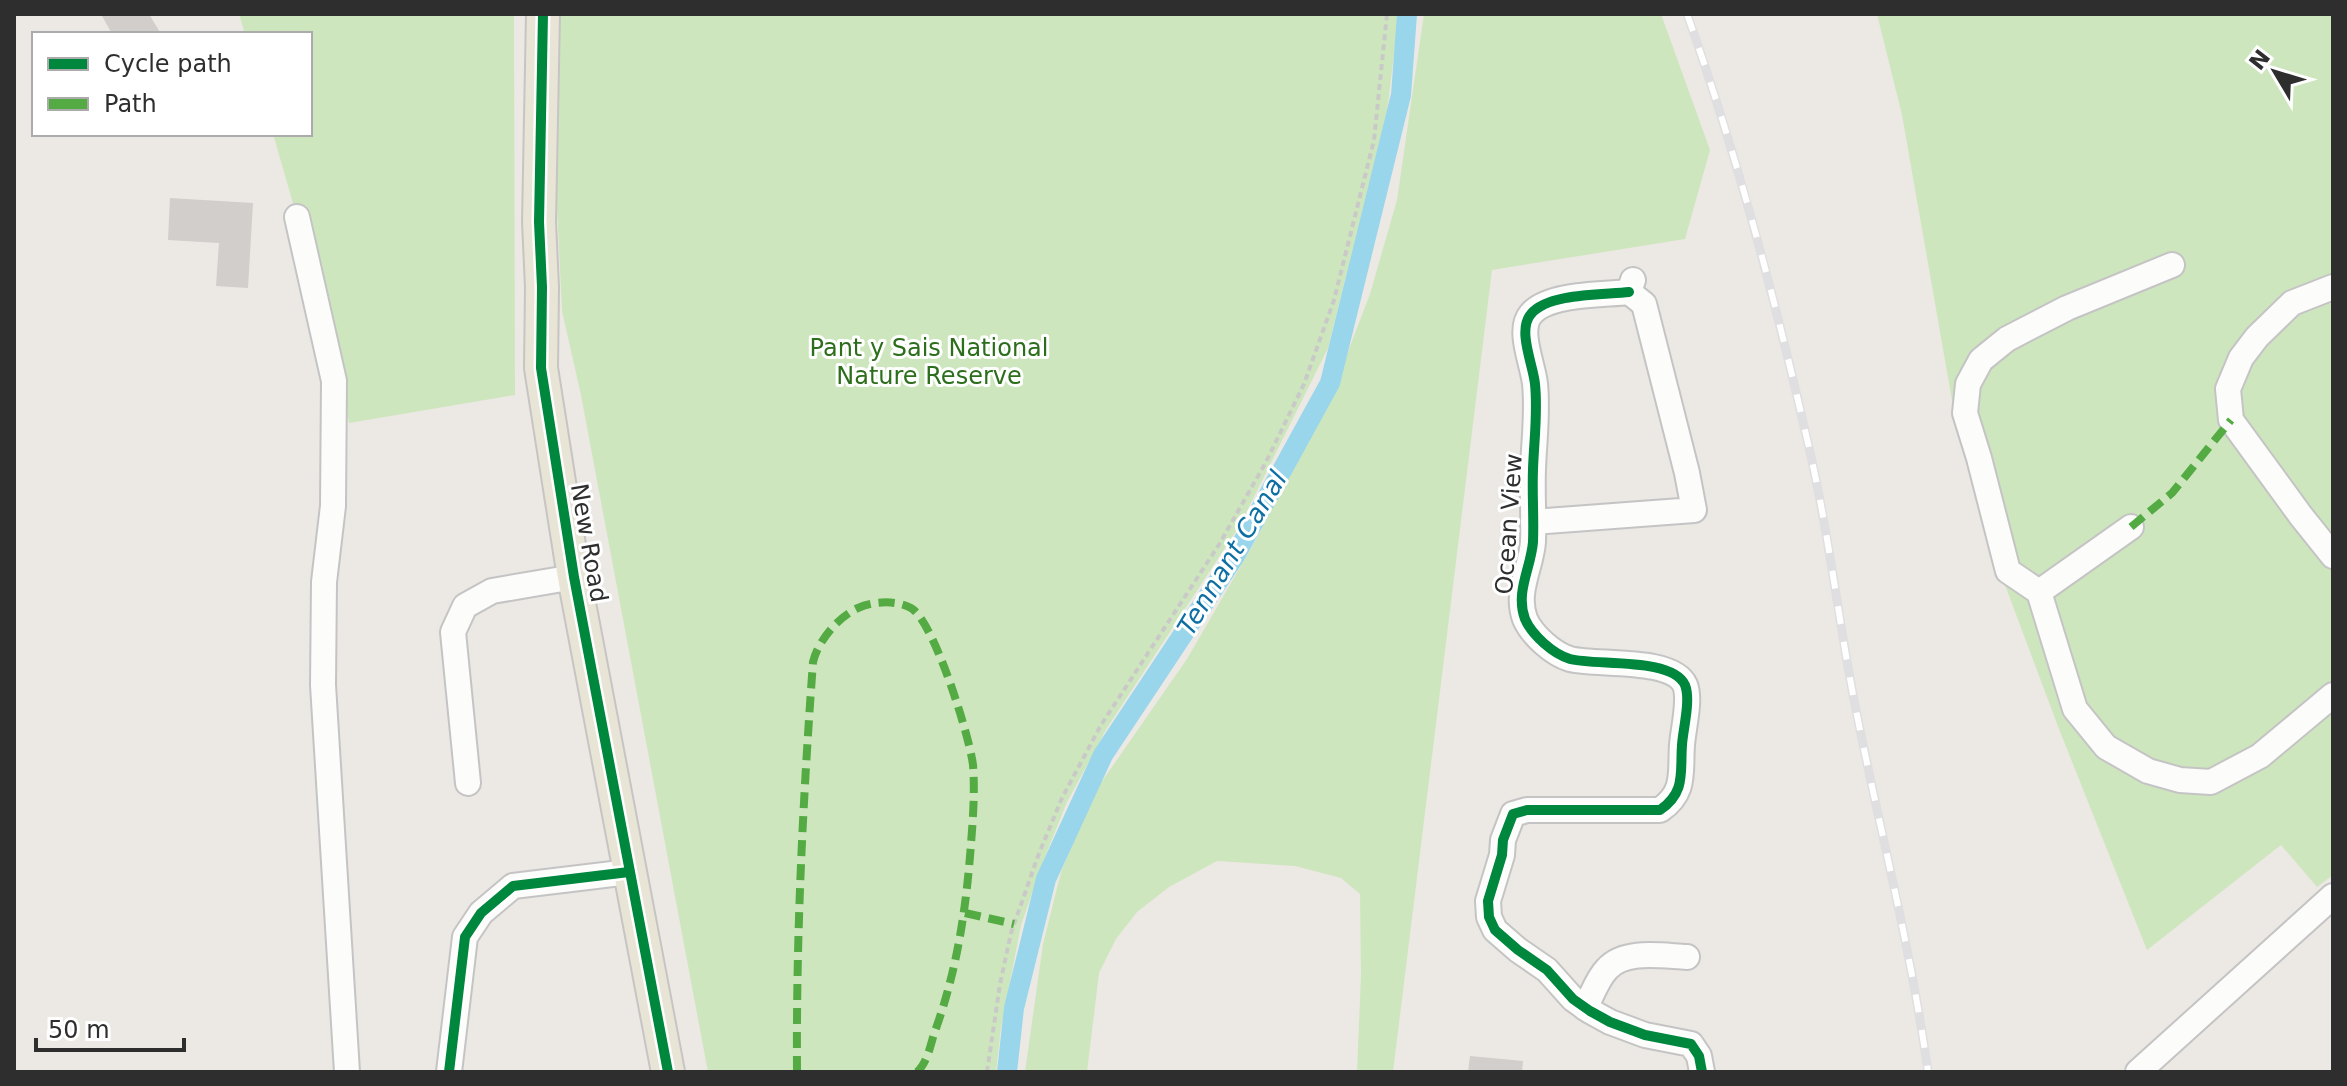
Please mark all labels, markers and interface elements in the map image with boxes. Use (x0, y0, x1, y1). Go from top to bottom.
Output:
legend (32, 32, 312, 136)
north arrow (2235, 32, 2315, 112)
text: N (2244, 45, 2275, 75)
text: Cycle path (104, 50, 232, 78)
text: Path (104, 90, 157, 118)
park label: Pant y Sais National Nature Reserve (810, 334, 1048, 390)
street label: Ocean View (1490, 453, 1528, 595)
water label: Tennant Canal (1171, 465, 1293, 641)
street label: New Road (565, 481, 613, 605)
scale bar (36, 1002, 184, 1052)
text: 50 m (48, 1016, 110, 1044)

